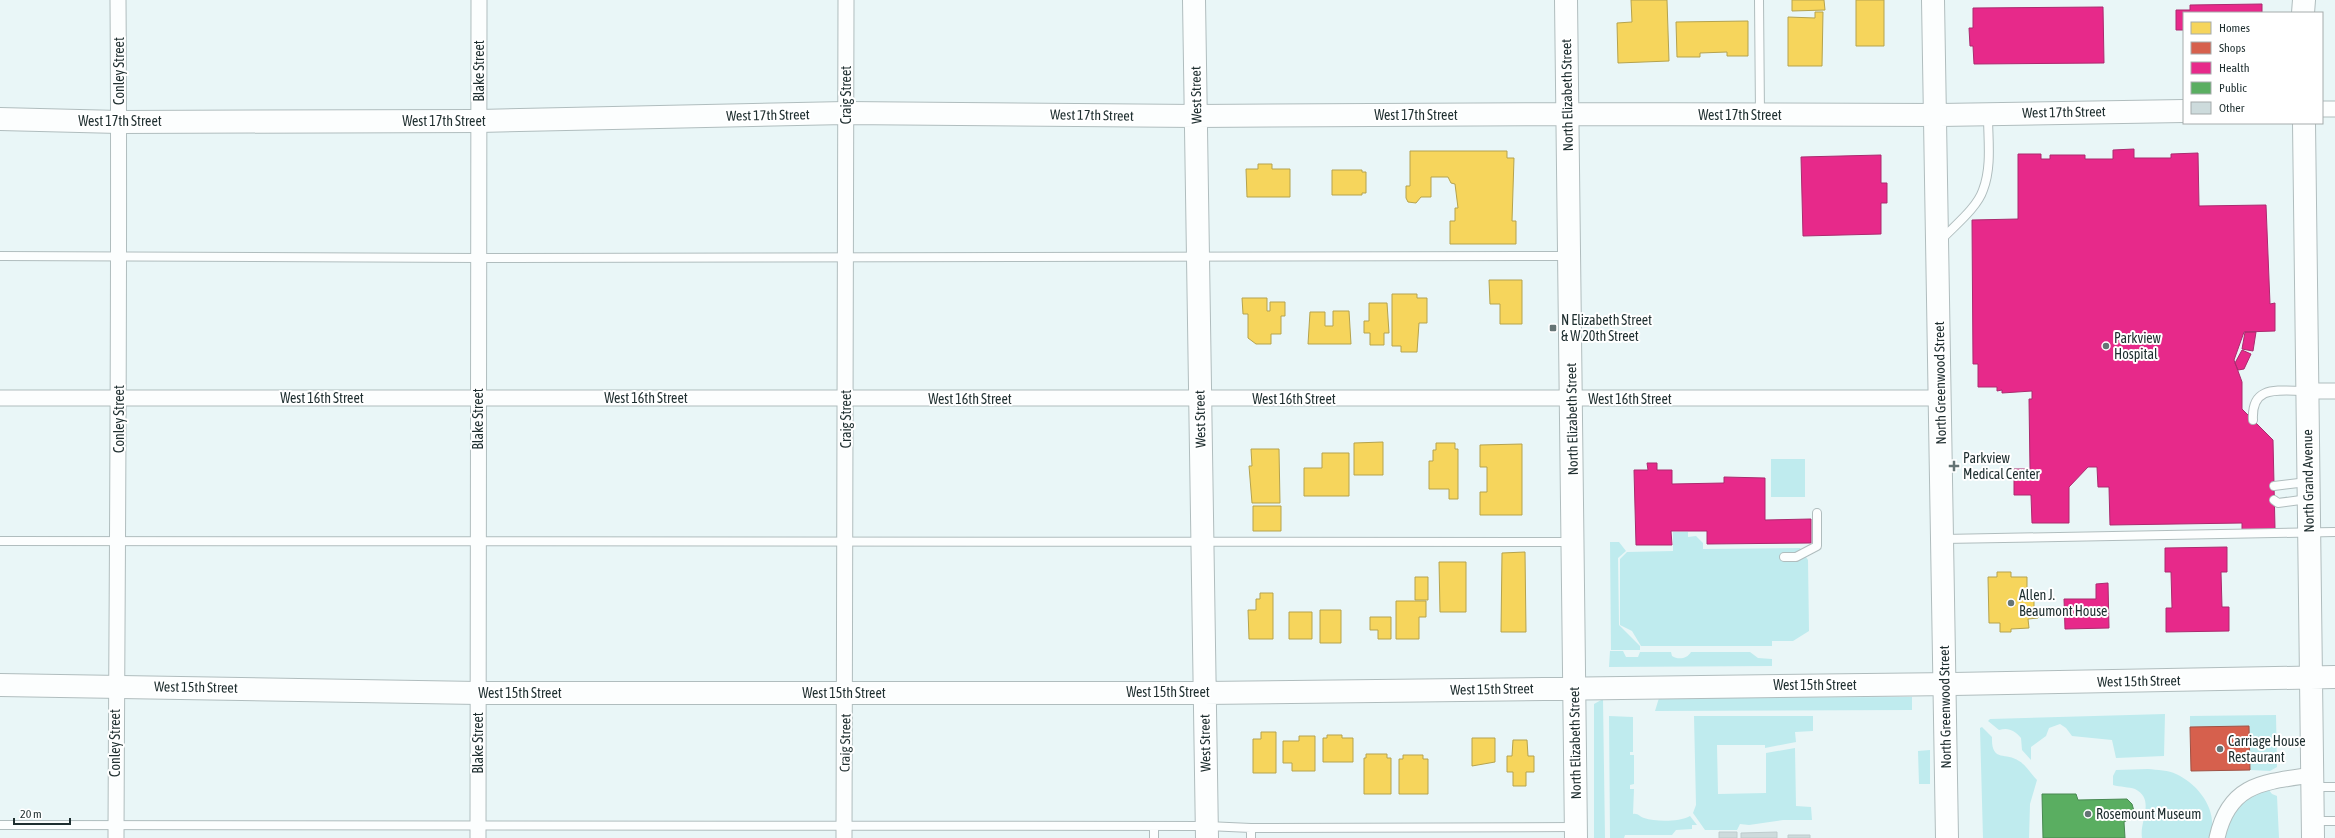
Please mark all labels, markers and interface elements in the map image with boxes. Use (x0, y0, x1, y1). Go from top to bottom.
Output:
legend (2183, 12, 2323, 124)
text: Homes (2219, 21, 2250, 35)
street label: Conley Street (111, 37, 127, 105)
street label: North Elizabeth Street (1558, 39, 1576, 151)
street label: Blake Street (471, 40, 487, 102)
text: Shops (2219, 41, 2245, 55)
text: Health (2219, 61, 2249, 75)
street label: Craig Street (838, 66, 854, 124)
street label: West Street (1187, 66, 1205, 124)
text: Public (2219, 81, 2247, 95)
text: Other (2219, 101, 2245, 115)
street label: West 17th Street (2022, 103, 2106, 121)
street label: West 17th Street (726, 106, 810, 124)
street label: West 17th Street (1050, 106, 1134, 124)
street label: West 17th Street (1374, 107, 1458, 123)
street label: West 17th Street (1698, 107, 1782, 123)
street label: West 17th Street (78, 113, 162, 129)
street label: West 17th Street (402, 113, 486, 129)
place label: N Elizabeth Street & W 20th Street (1561, 312, 1652, 344)
street label: North Greenwood Street (1931, 321, 1949, 445)
marker: N Elizabeth Street & W 20th Street (1548, 323, 1558, 333)
place label: Parkview Hospital (2114, 330, 2162, 362)
marker: Parkview Hospital (2101, 341, 2111, 351)
street label: North Elizabeth Street (1563, 363, 1581, 475)
street label: Conley Street (111, 385, 127, 453)
street label: Blake Street (470, 388, 486, 450)
street label: West 16th Street (280, 390, 364, 406)
street label: West 16th Street (604, 390, 688, 406)
street label: Craig Street (838, 390, 854, 448)
street label: West Street (1191, 390, 1209, 448)
street label: West 16th Street (928, 391, 1012, 407)
street label: West 16th Street (1252, 391, 1336, 407)
street label: West 16th Street (1588, 391, 1672, 407)
street label: North Grand Avenue (2299, 429, 2317, 533)
place label: Parkview Medical Center (1963, 450, 2041, 482)
marker: Parkview Medical Center (1948, 460, 1960, 472)
place label: Allen J. Beaumont House (2019, 587, 2107, 619)
marker: Allen J. Beaumont House (2006, 598, 2016, 608)
street label: North Greenwood Street (1936, 645, 1954, 769)
street label: West 15th Street (2097, 672, 2181, 690)
street label: West 15th Street (1773, 677, 1857, 693)
street label: West 15th Street (154, 678, 238, 696)
street label: West 15th Street (1450, 680, 1534, 698)
street label: West 15th Street (1126, 684, 1210, 700)
street label: West 15th Street (478, 685, 562, 701)
street label: West 15th Street (802, 685, 886, 701)
street label: North Elizabeth Street (1566, 687, 1584, 799)
street label: Conley Street (107, 709, 123, 777)
street label: Blake Street (470, 712, 486, 774)
street label: Craig Street (836, 714, 854, 772)
street label: West Street (1196, 714, 1214, 772)
place label: Carriage House Restaurant (2228, 733, 2306, 765)
marker: Carriage House Restaurant (2215, 744, 2225, 754)
scale bar (14, 800, 70, 826)
place label: Rosemount Museum (2096, 806, 2201, 822)
text: 20 m (20, 807, 42, 821)
marker: Rosemount Museum (2083, 809, 2093, 819)

